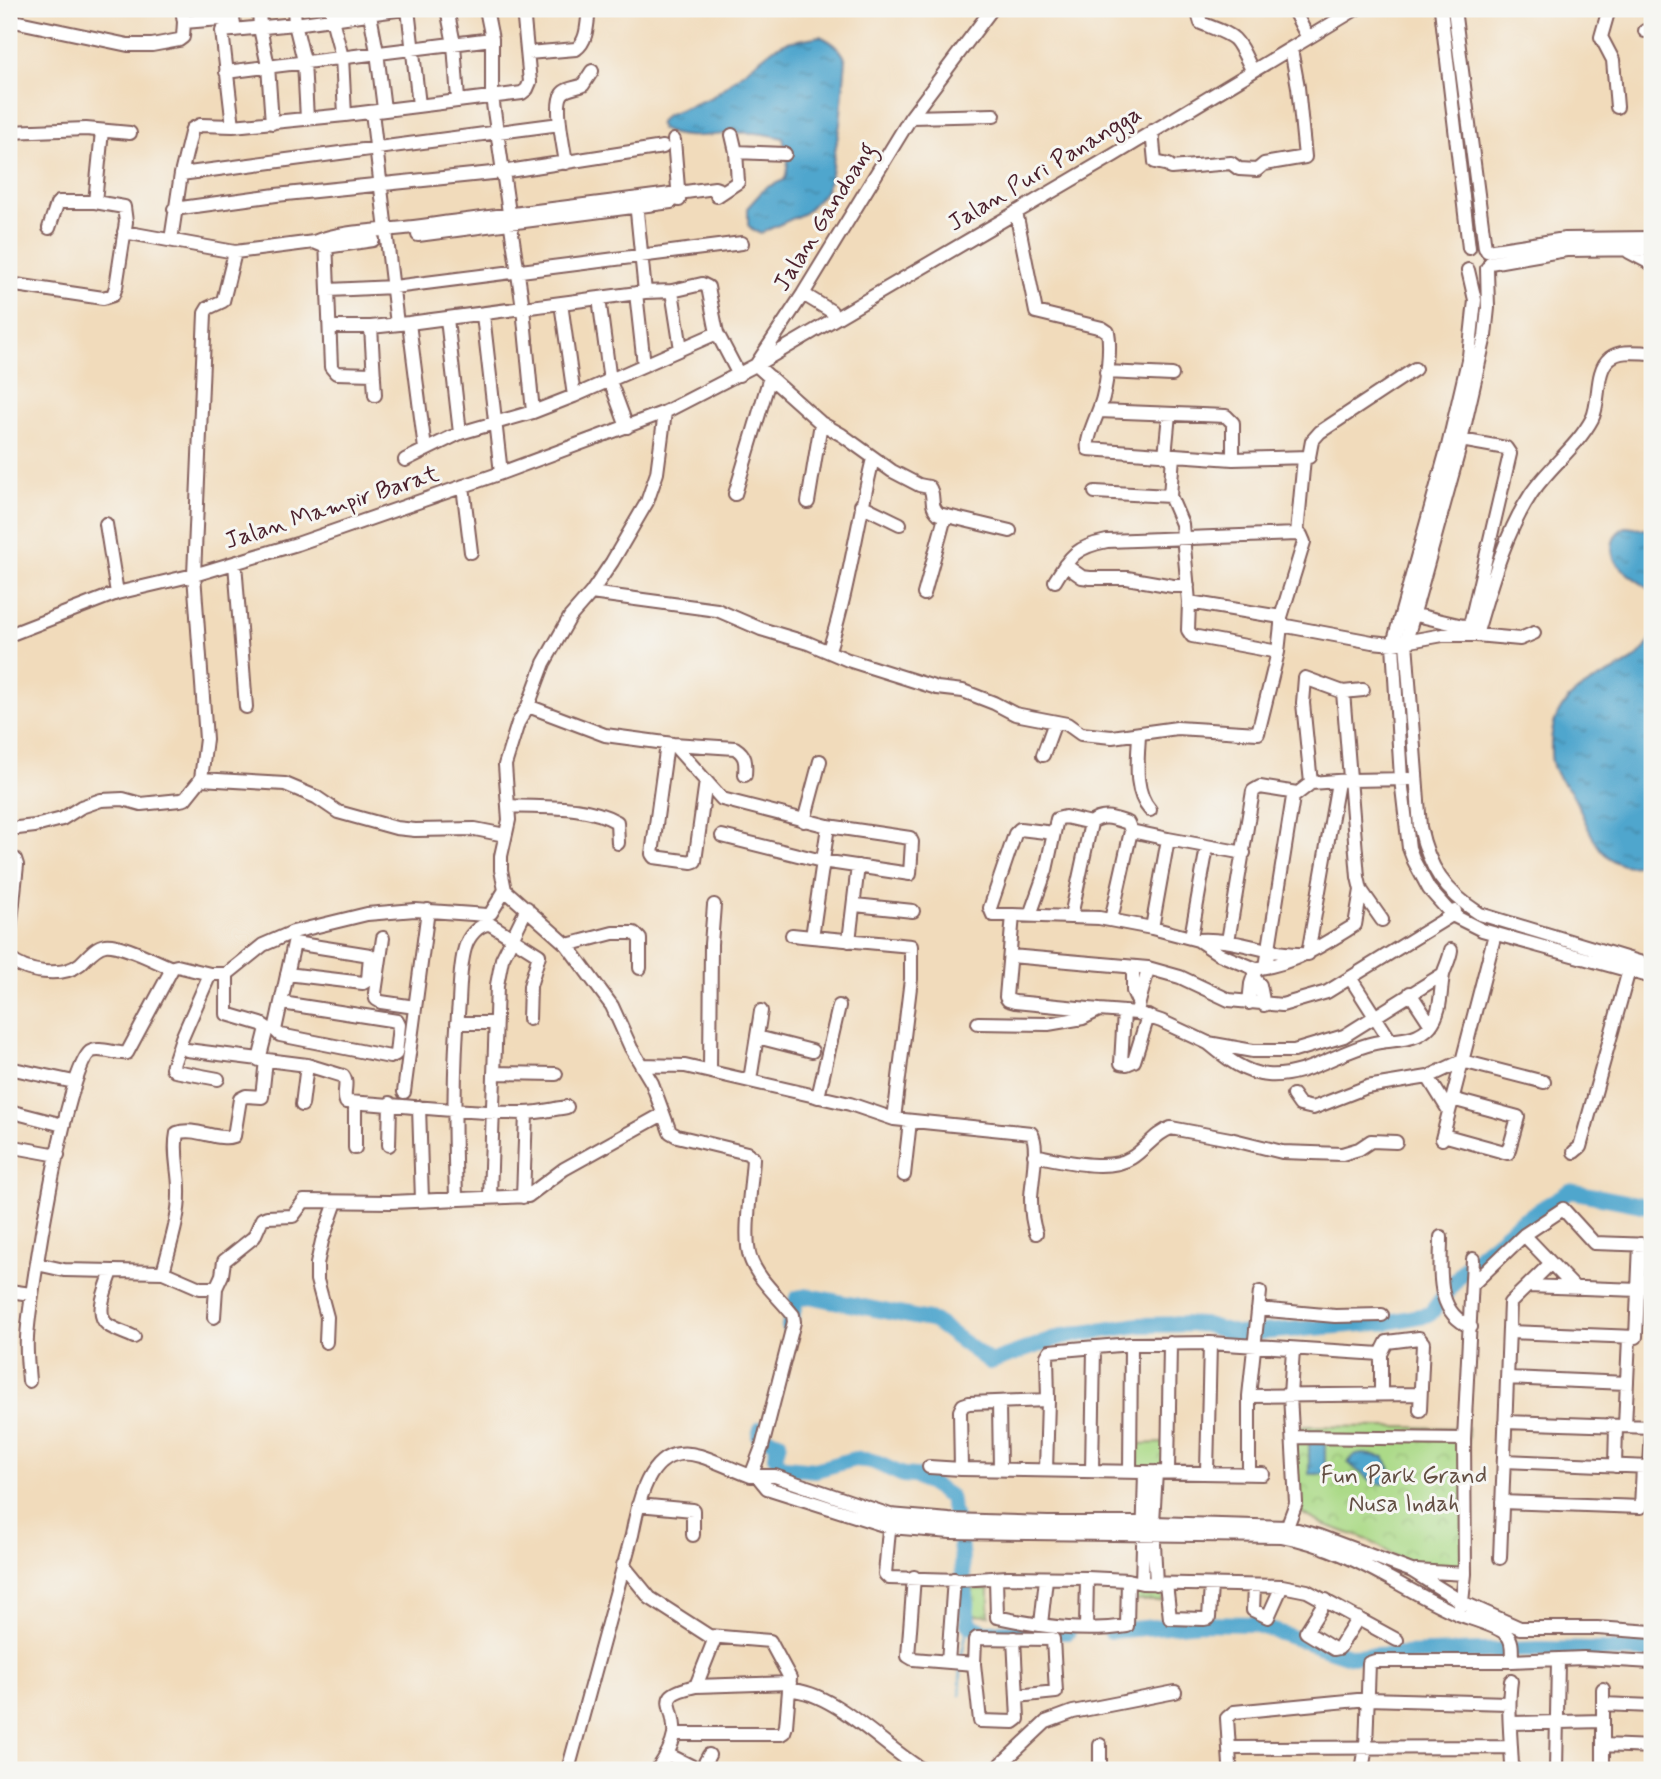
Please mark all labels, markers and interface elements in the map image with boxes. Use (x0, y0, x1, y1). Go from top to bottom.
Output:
street label: Jalan Puri Panangga (942, 99, 1149, 241)
street label: Jalan Gandoang (767, 137, 886, 299)
street label: Jalan Mampir Barat (221, 459, 443, 557)
park label: Fun Park Grand Nusa Indah (1321, 1461, 1487, 1520)

